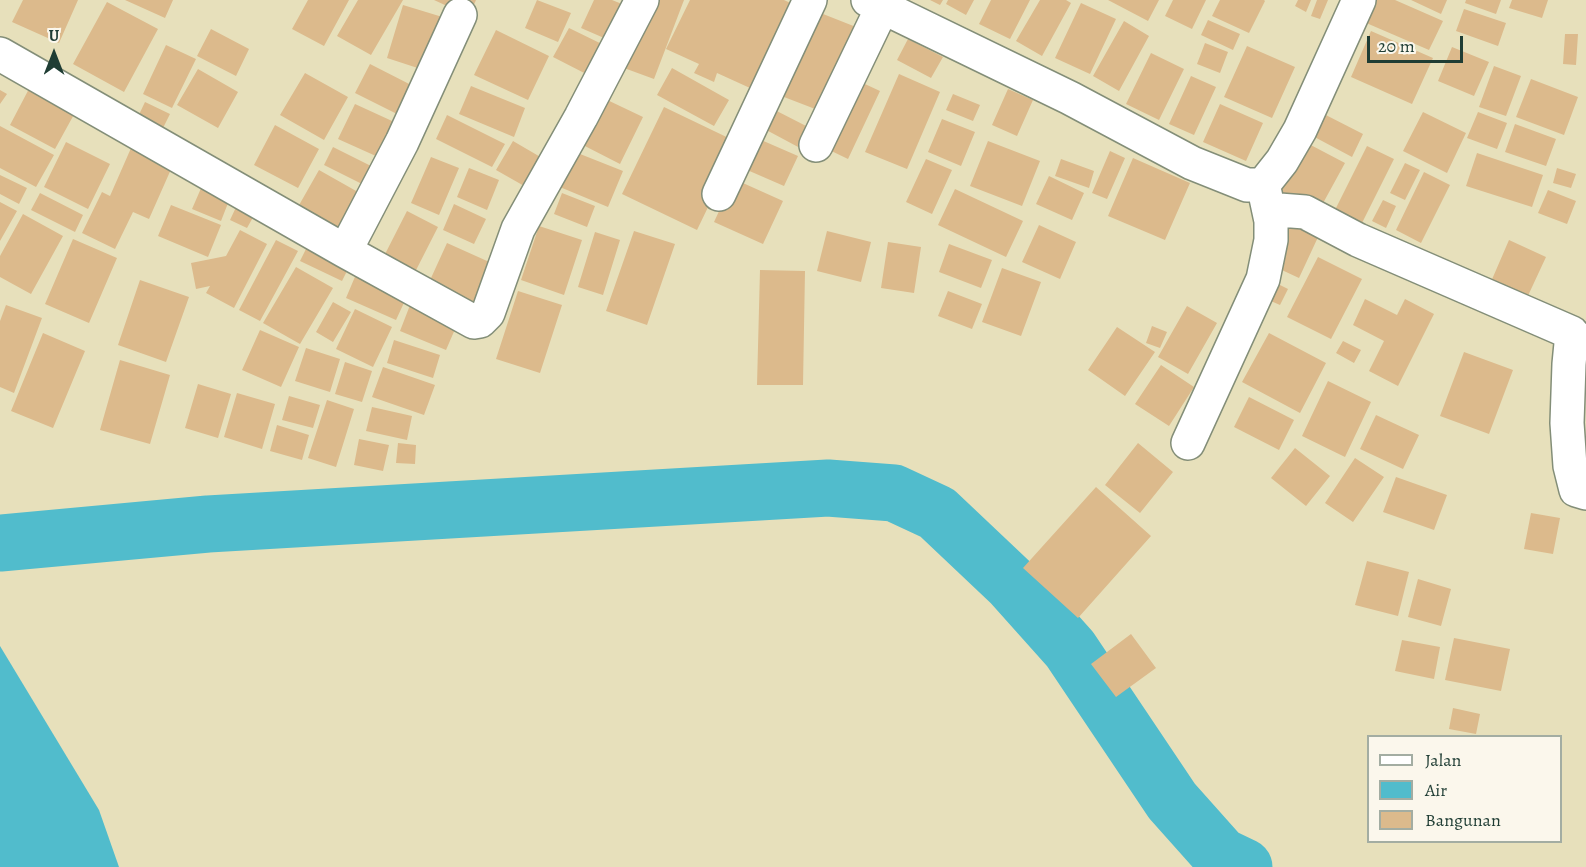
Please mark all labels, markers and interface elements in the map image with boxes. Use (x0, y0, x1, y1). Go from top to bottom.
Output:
north arrow (24, 24, 84, 84)
scale bar (1370, 24, 1466, 62)
text: U (49, 25, 59, 47)
text: 20 m (1378, 34, 1415, 58)
legend (1367, 735, 1562, 843)
text: Jalan (1425, 748, 1461, 772)
text: Air (1425, 778, 1447, 802)
text: Bangunan (1425, 808, 1501, 832)

